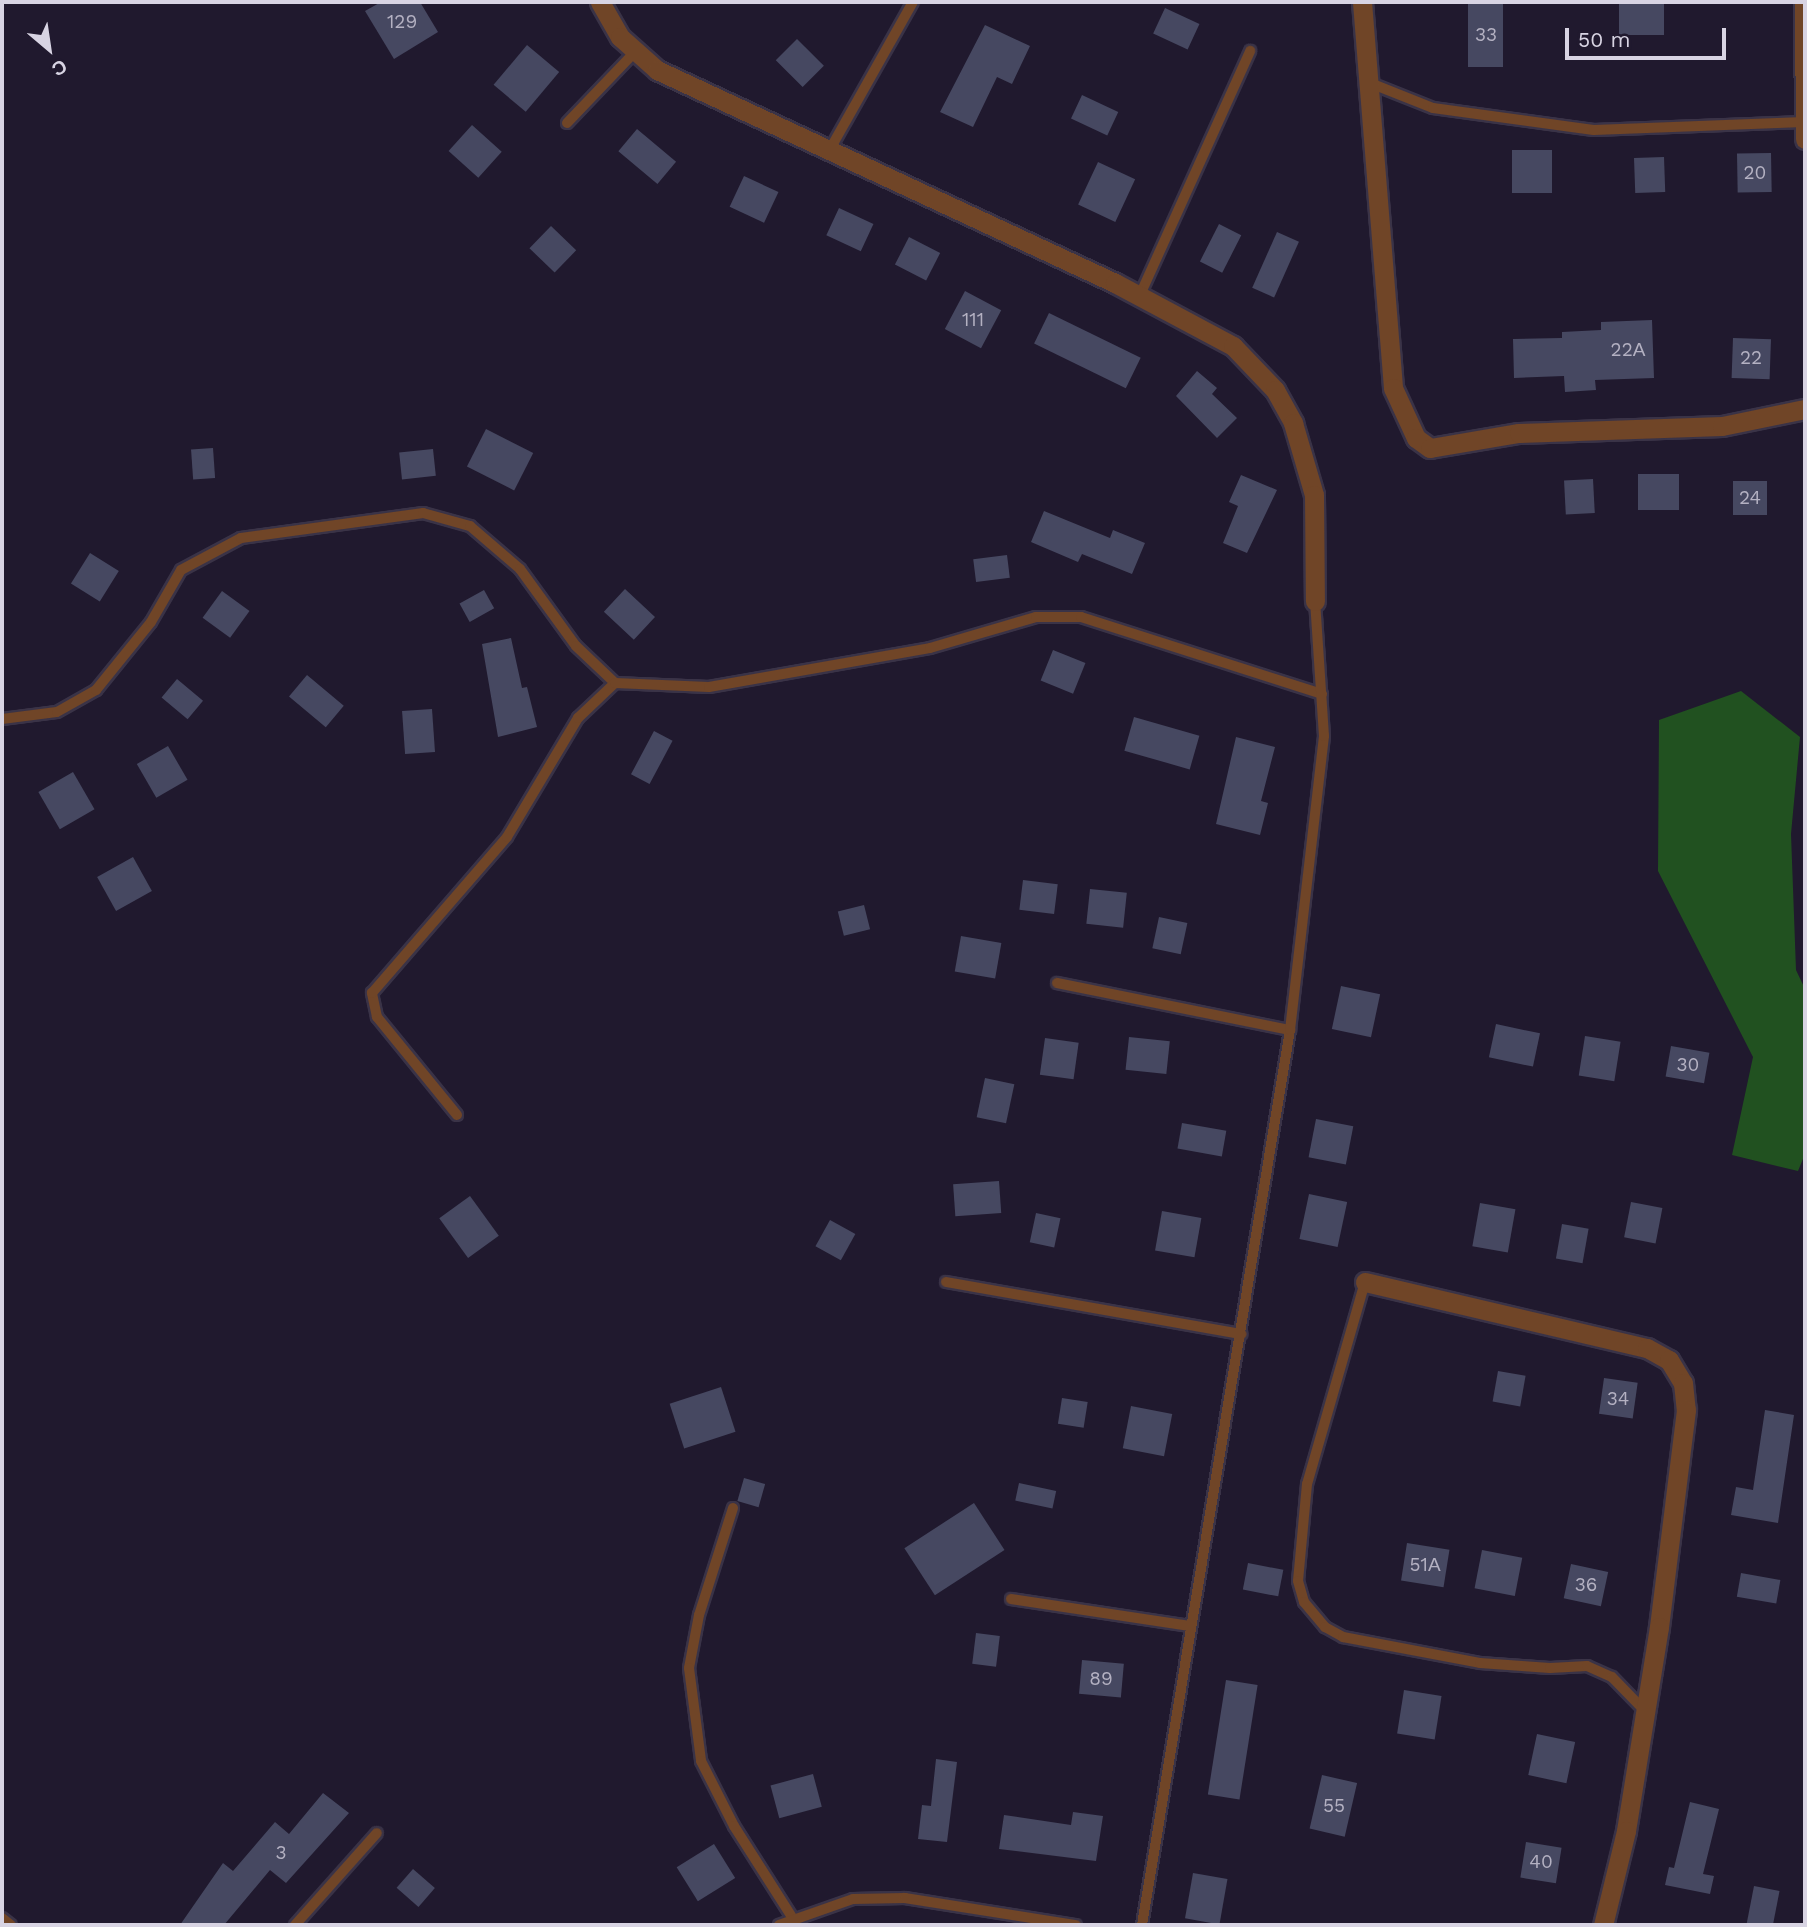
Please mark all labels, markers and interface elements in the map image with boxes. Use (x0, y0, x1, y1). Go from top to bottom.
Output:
house number: 129 (387, 11, 417, 33)
north arrow (14, 14, 84, 84)
scale bar (1569, 14, 1730, 58)
house number: 33 (1475, 24, 1497, 46)
text: 50 m (1578, 27, 1630, 52)
text: С (48, 54, 71, 81)
house number: 20 (1744, 162, 1766, 184)
house number: 111 (962, 309, 984, 331)
house number: 22А (1611, 339, 1645, 361)
house number: 22 (1740, 347, 1762, 369)
house number: 24 (1739, 487, 1761, 509)
house number: 30 (1677, 1054, 1699, 1076)
house number: 34 (1607, 1388, 1629, 1410)
house number: 51А (1409, 1554, 1441, 1576)
house number: 36 (1575, 1574, 1597, 1596)
house number: 89 (1089, 1668, 1113, 1690)
house number: 55 (1323, 1795, 1345, 1817)
house number: 3 (275, 1842, 287, 1864)
house number: 40 (1529, 1851, 1553, 1873)

